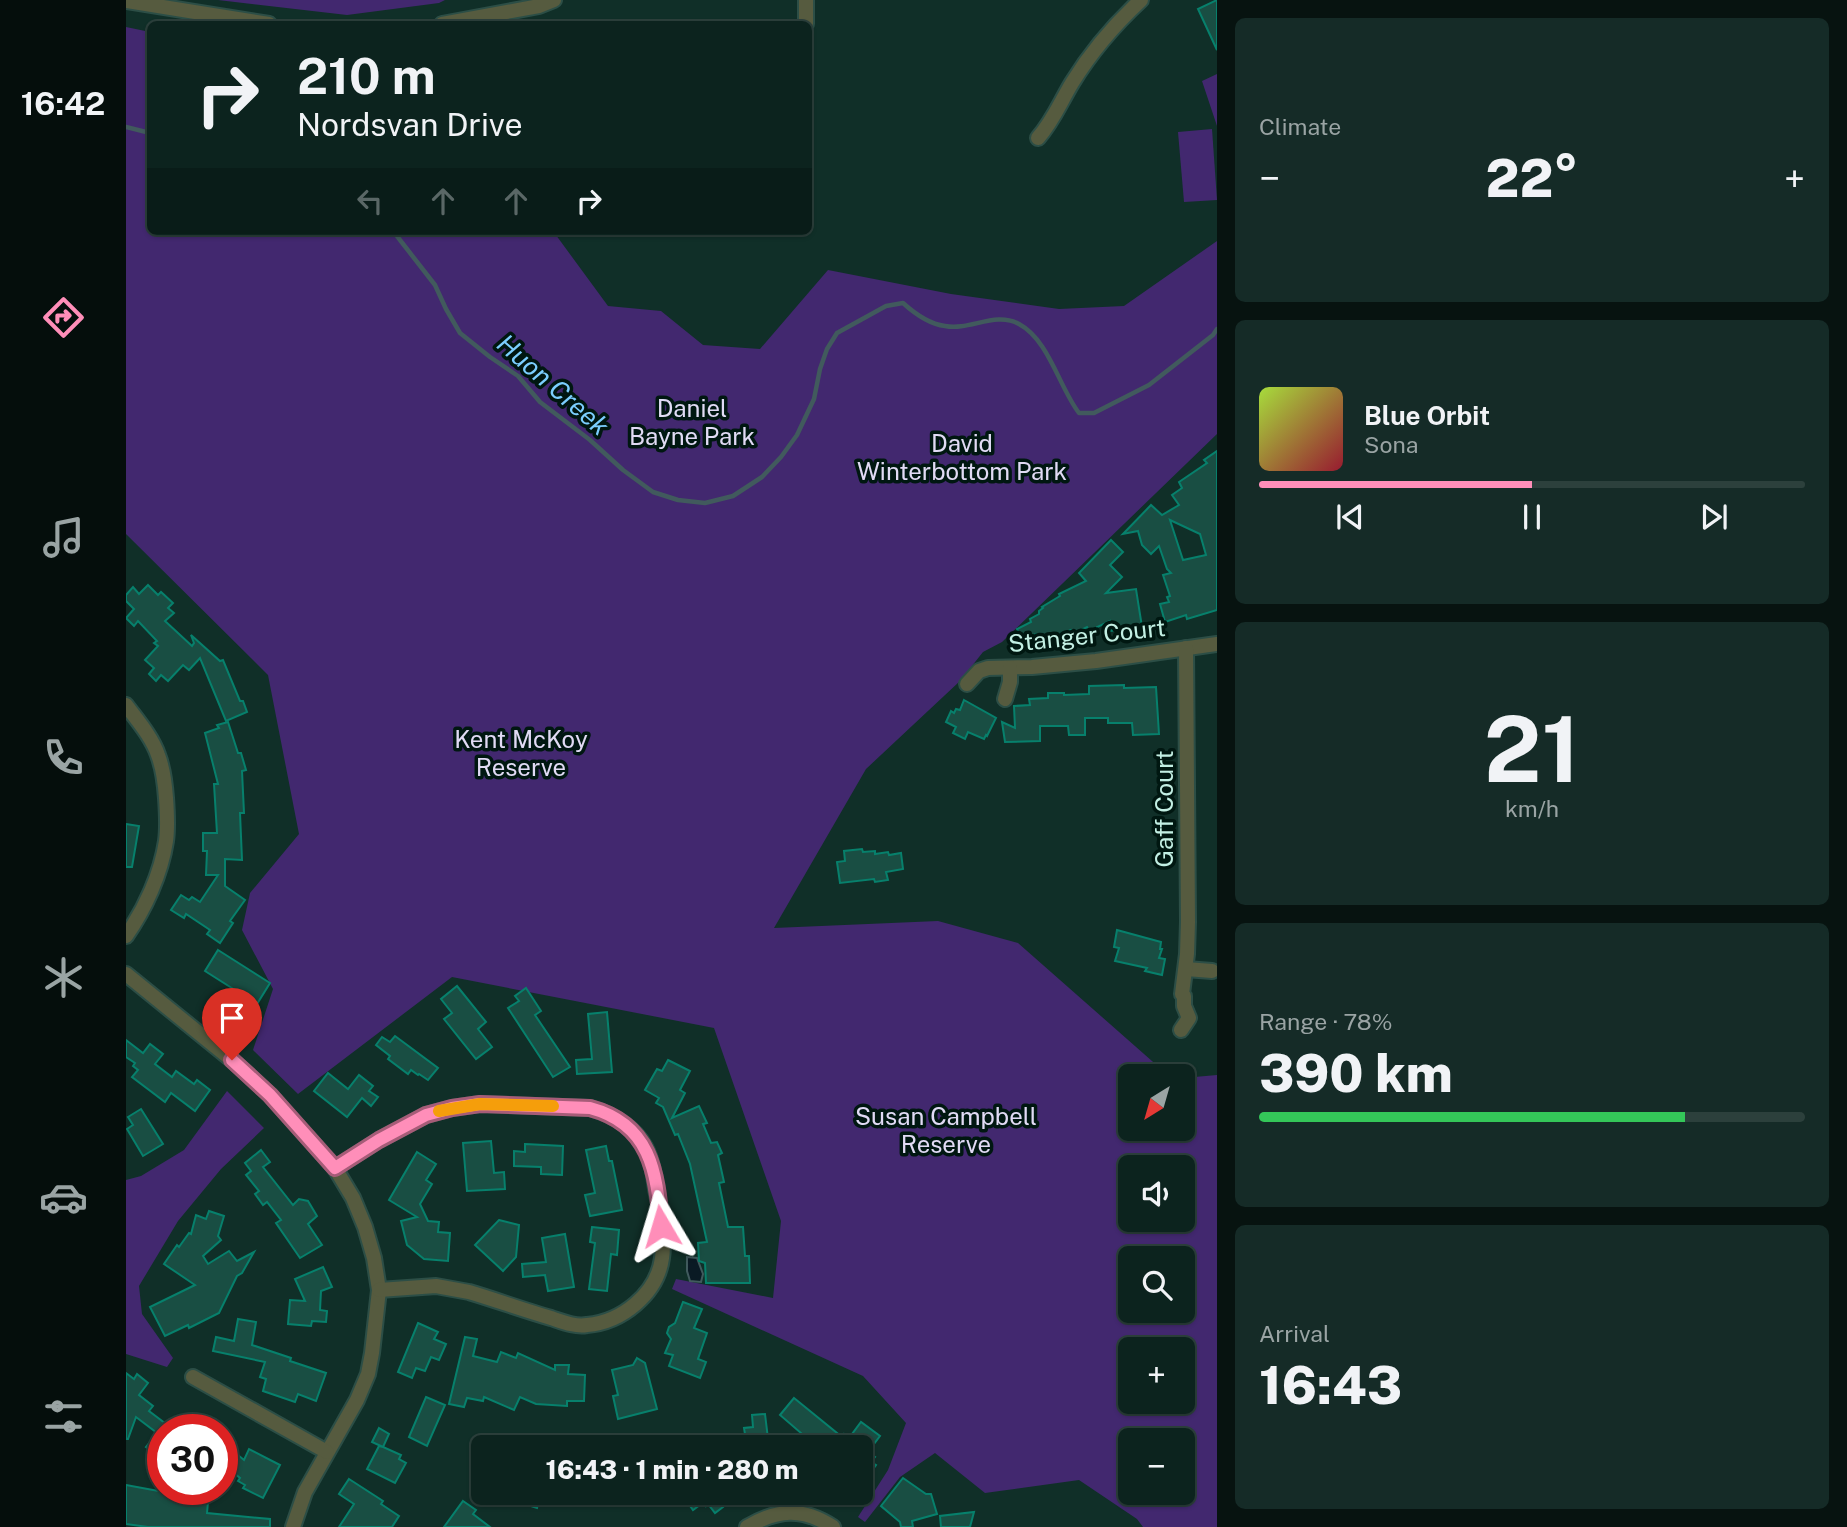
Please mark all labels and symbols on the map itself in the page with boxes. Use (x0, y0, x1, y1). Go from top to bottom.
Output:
water label: Huon Creek (491, 328, 616, 442)
park label: Daniel Bayne Park (629, 394, 755, 450)
park label: David Winterbottom Park (857, 429, 1067, 485)
street label: Stanger Court (1007, 613, 1167, 657)
park label: Kent McKoy Reserve (454, 725, 588, 781)
street label: Gaff Court (1150, 750, 1178, 868)
pin (202, 988, 262, 1060)
north arrow (1118, 1064, 1195, 1141)
park label: Susan Campbell Reserve (855, 1102, 1037, 1158)
position arrow (624, 1189, 698, 1263)
speed limit sign: 30 (147, 1414, 238, 1505)

